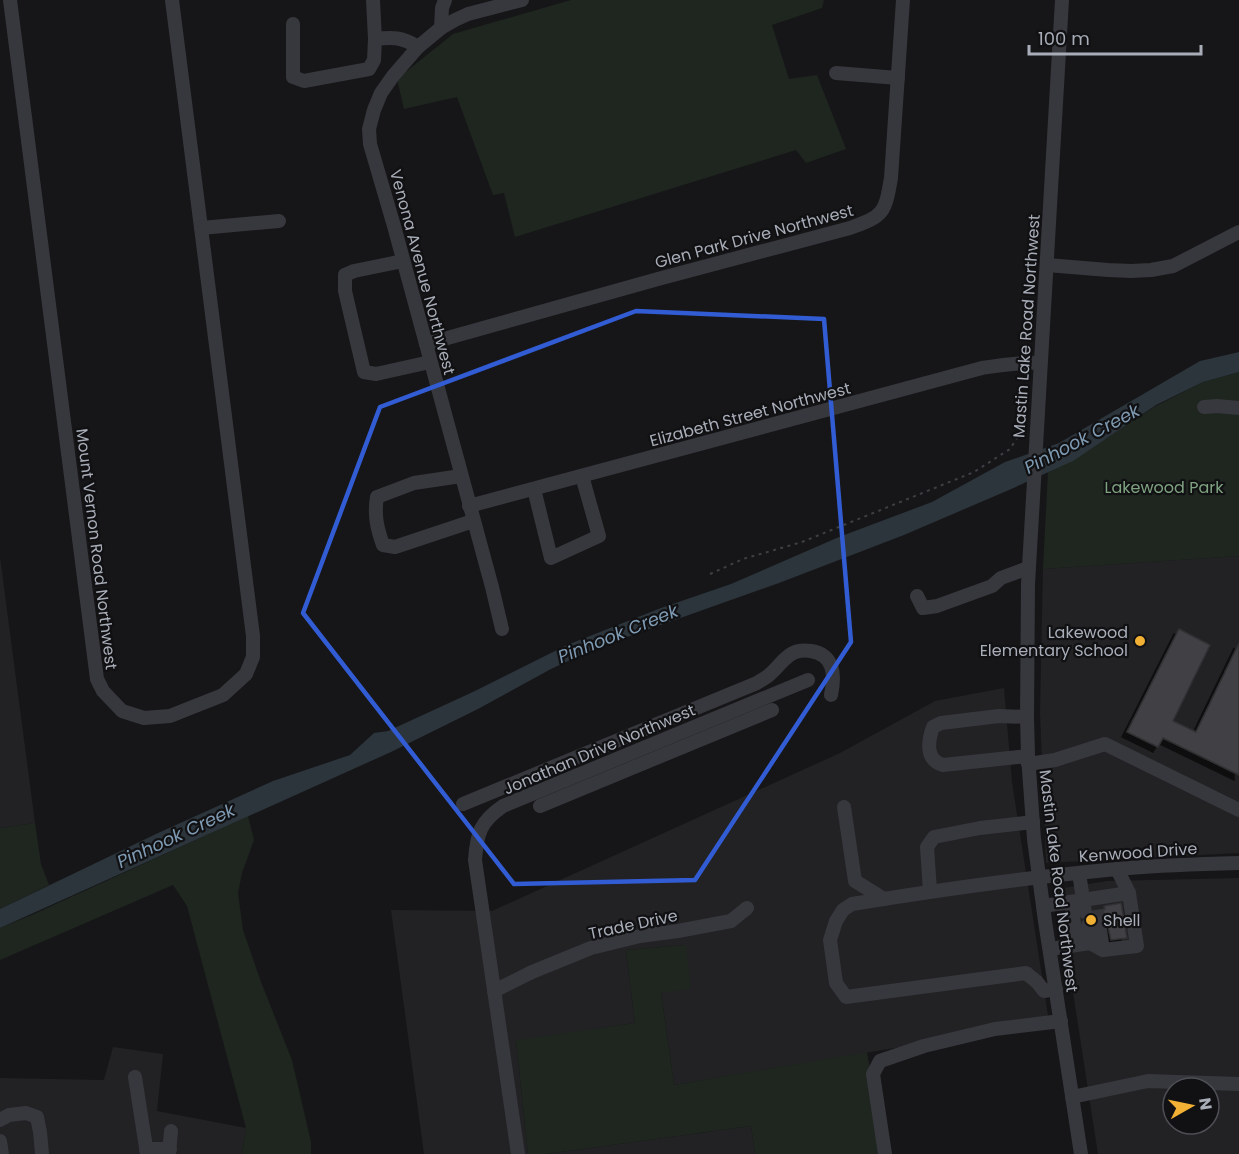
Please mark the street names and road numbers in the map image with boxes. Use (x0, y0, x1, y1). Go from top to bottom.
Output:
street label: Venona Avenue Northwest (384, 167, 461, 377)
street label: Glen Park Drive Northwest (652, 199, 856, 274)
street label: Mastin Lake Road Northwest (1007, 213, 1046, 439)
street label: Elizabeth Street Northwest (647, 377, 853, 452)
street label: Mount Vernon Road Northwest (70, 427, 123, 671)
street label: Jonathan Drive Northwest (500, 699, 699, 800)
street label: Mastin Lake Road Northwest (1033, 768, 1084, 994)
street label: Kenwood Drive (1078, 837, 1198, 868)
street label: Trade Drive (586, 904, 680, 945)

